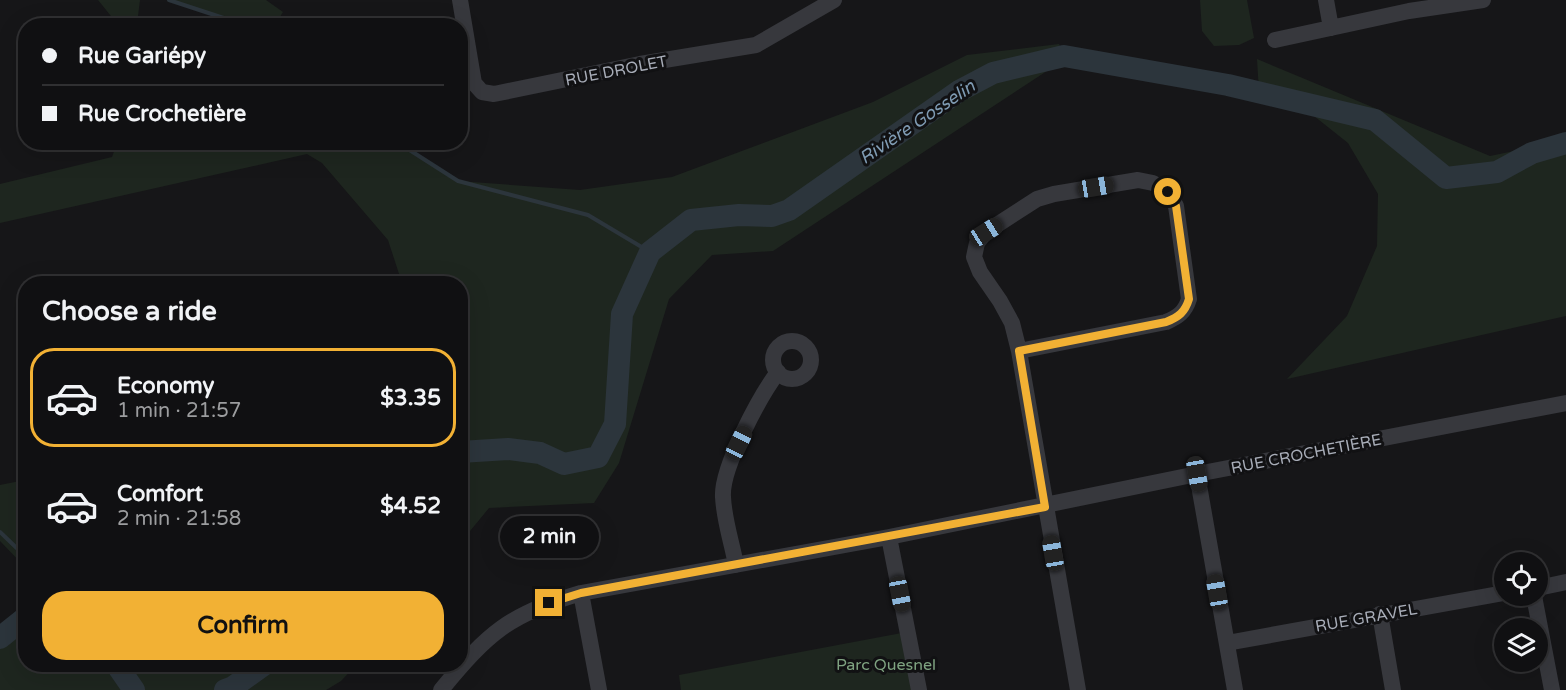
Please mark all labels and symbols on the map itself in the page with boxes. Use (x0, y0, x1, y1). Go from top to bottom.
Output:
street label: RUE DROLET (563, 51, 669, 91)
water label: Rivière Gosselin (855, 75, 980, 169)
car (1077, 175, 1115, 199)
route start (1154, 178, 1181, 205)
car (966, 215, 1006, 249)
car (723, 423, 755, 463)
street label: RUE CROCHETIÈRE (1229, 430, 1383, 478)
car (1185, 455, 1209, 493)
callout: 2 min (500, 516, 598, 558)
car (1041, 534, 1065, 572)
car (1205, 573, 1229, 611)
car (888, 575, 912, 613)
route end (535, 589, 562, 616)
street label: RUE GRAVEL (1314, 599, 1419, 637)
park label: Parc Quesnel (836, 655, 936, 675)

